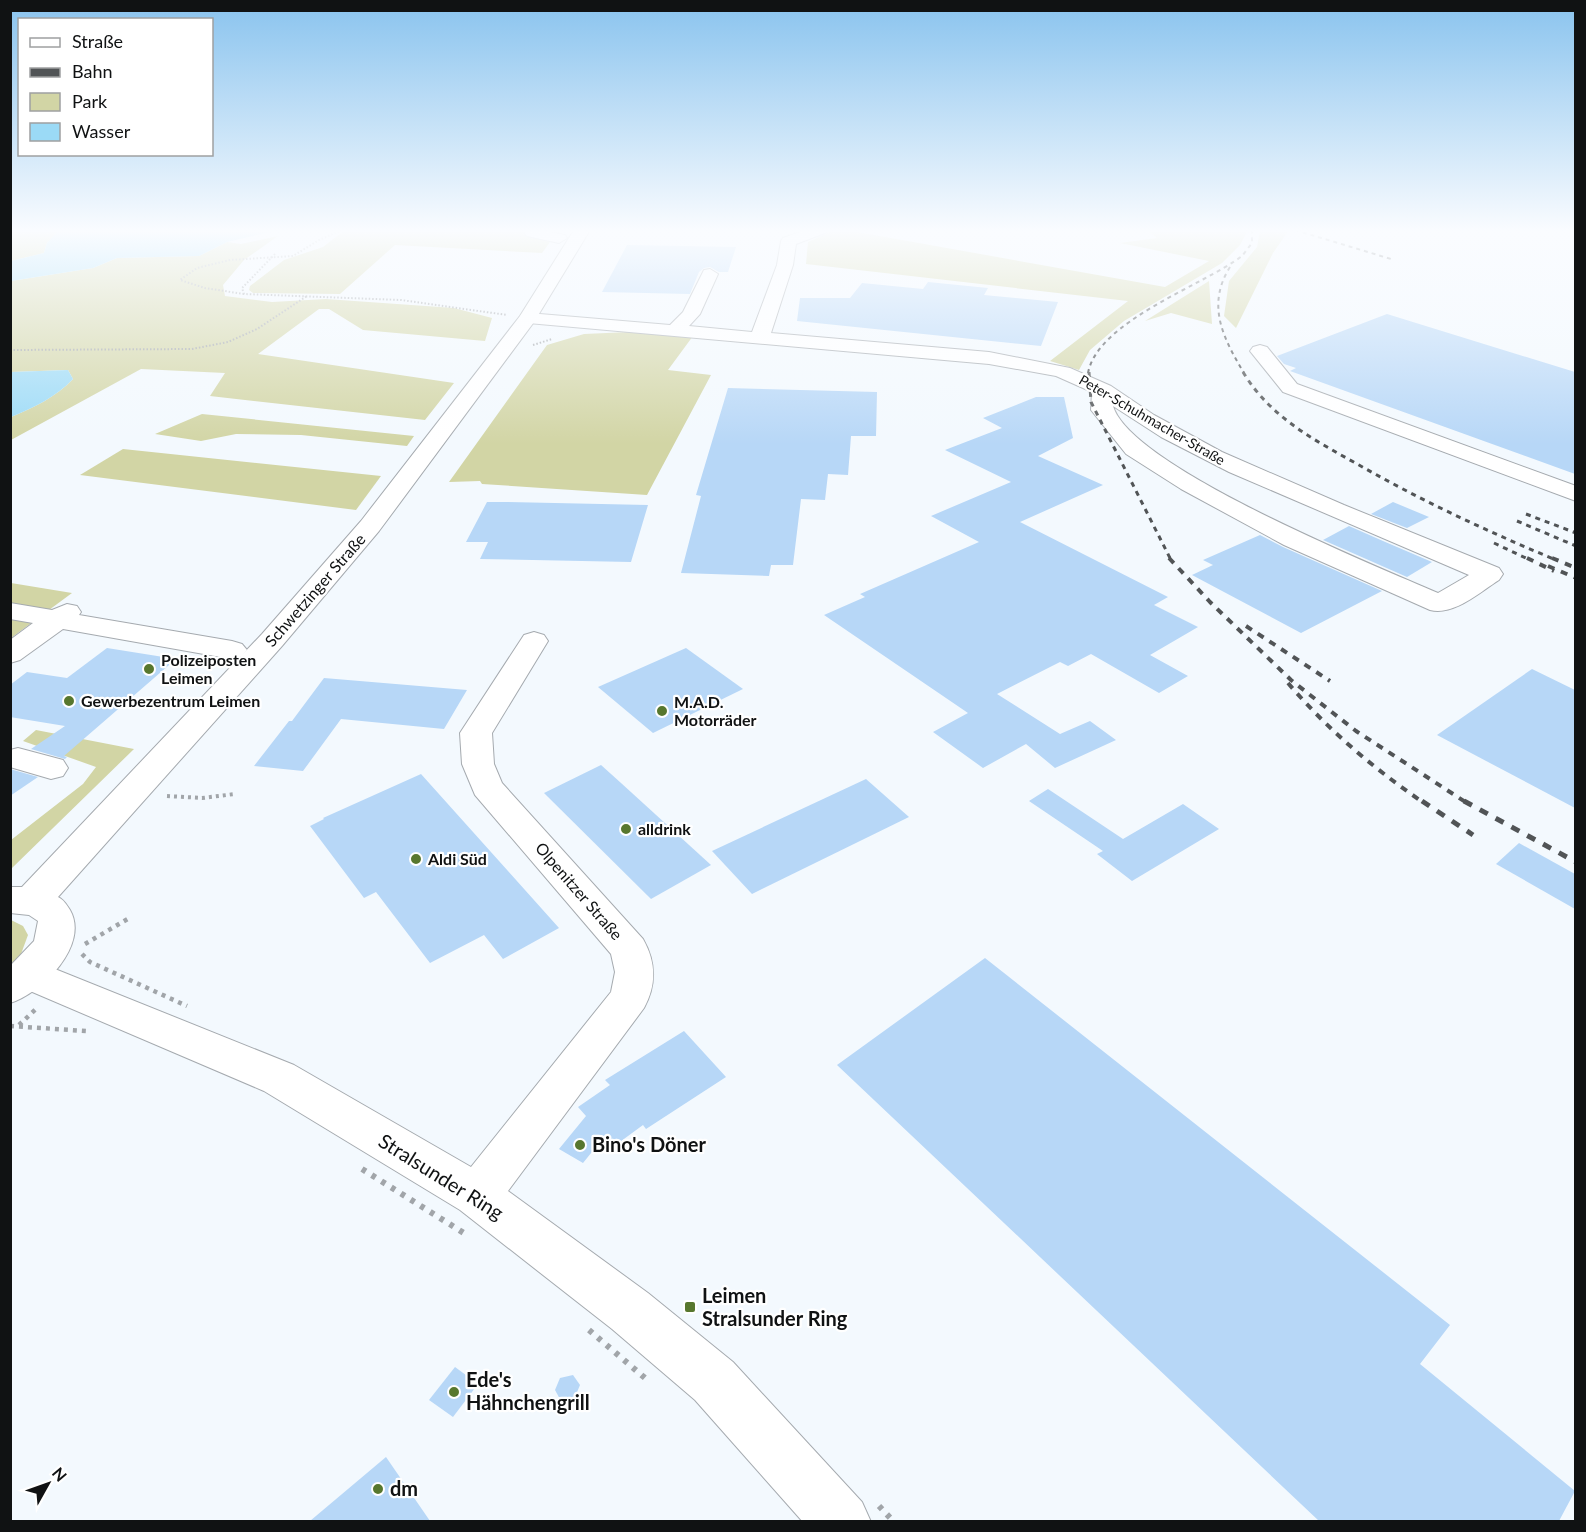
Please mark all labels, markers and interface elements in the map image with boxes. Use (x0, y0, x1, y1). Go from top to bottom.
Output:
legend (18, 18, 213, 156)
text: Straße (72, 30, 123, 52)
text: Bahn (72, 60, 113, 82)
text: Park (72, 90, 108, 112)
text: Wasser (72, 120, 131, 142)
street label: Peter-Schuhmacher-Straße (1076, 371, 1228, 468)
street label: Schwetzinger Straße (260, 529, 369, 650)
place label: Polizeiposten Leimen (161, 650, 256, 687)
marker: Polizeiposten Leimen (142, 662, 156, 676)
place label: Gewerbezentrum Leimen (81, 691, 260, 710)
place label: M.A.D. Motorräder (674, 692, 757, 729)
marker: Gewerbezentrum Leimen (62, 694, 76, 708)
marker: M.A.D. Motorräder (655, 704, 669, 718)
place label: alldrink (638, 819, 691, 838)
marker: alldrink (619, 822, 633, 836)
street label: Olpenitzer Straße (532, 838, 627, 943)
place label: Aldi Süd (427, 849, 487, 868)
marker: Aldi Süd (409, 852, 423, 866)
street label: Stralsunder Ring (375, 1128, 508, 1224)
place label: Bino's Döner (592, 1132, 707, 1156)
marker: Bino's Döner (573, 1138, 587, 1152)
place label: Leimen Stralsunder Ring (702, 1283, 848, 1330)
marker: Leimen Stralsunder Ring (683, 1300, 697, 1314)
place label: Ede's Hähnchengrill (466, 1367, 590, 1414)
marker: Ede's Hähnchengrill (447, 1385, 461, 1399)
north arrow (18, 1454, 78, 1514)
text: N (49, 1463, 71, 1485)
place label: dm (390, 1476, 418, 1500)
marker: dm (371, 1482, 385, 1496)

